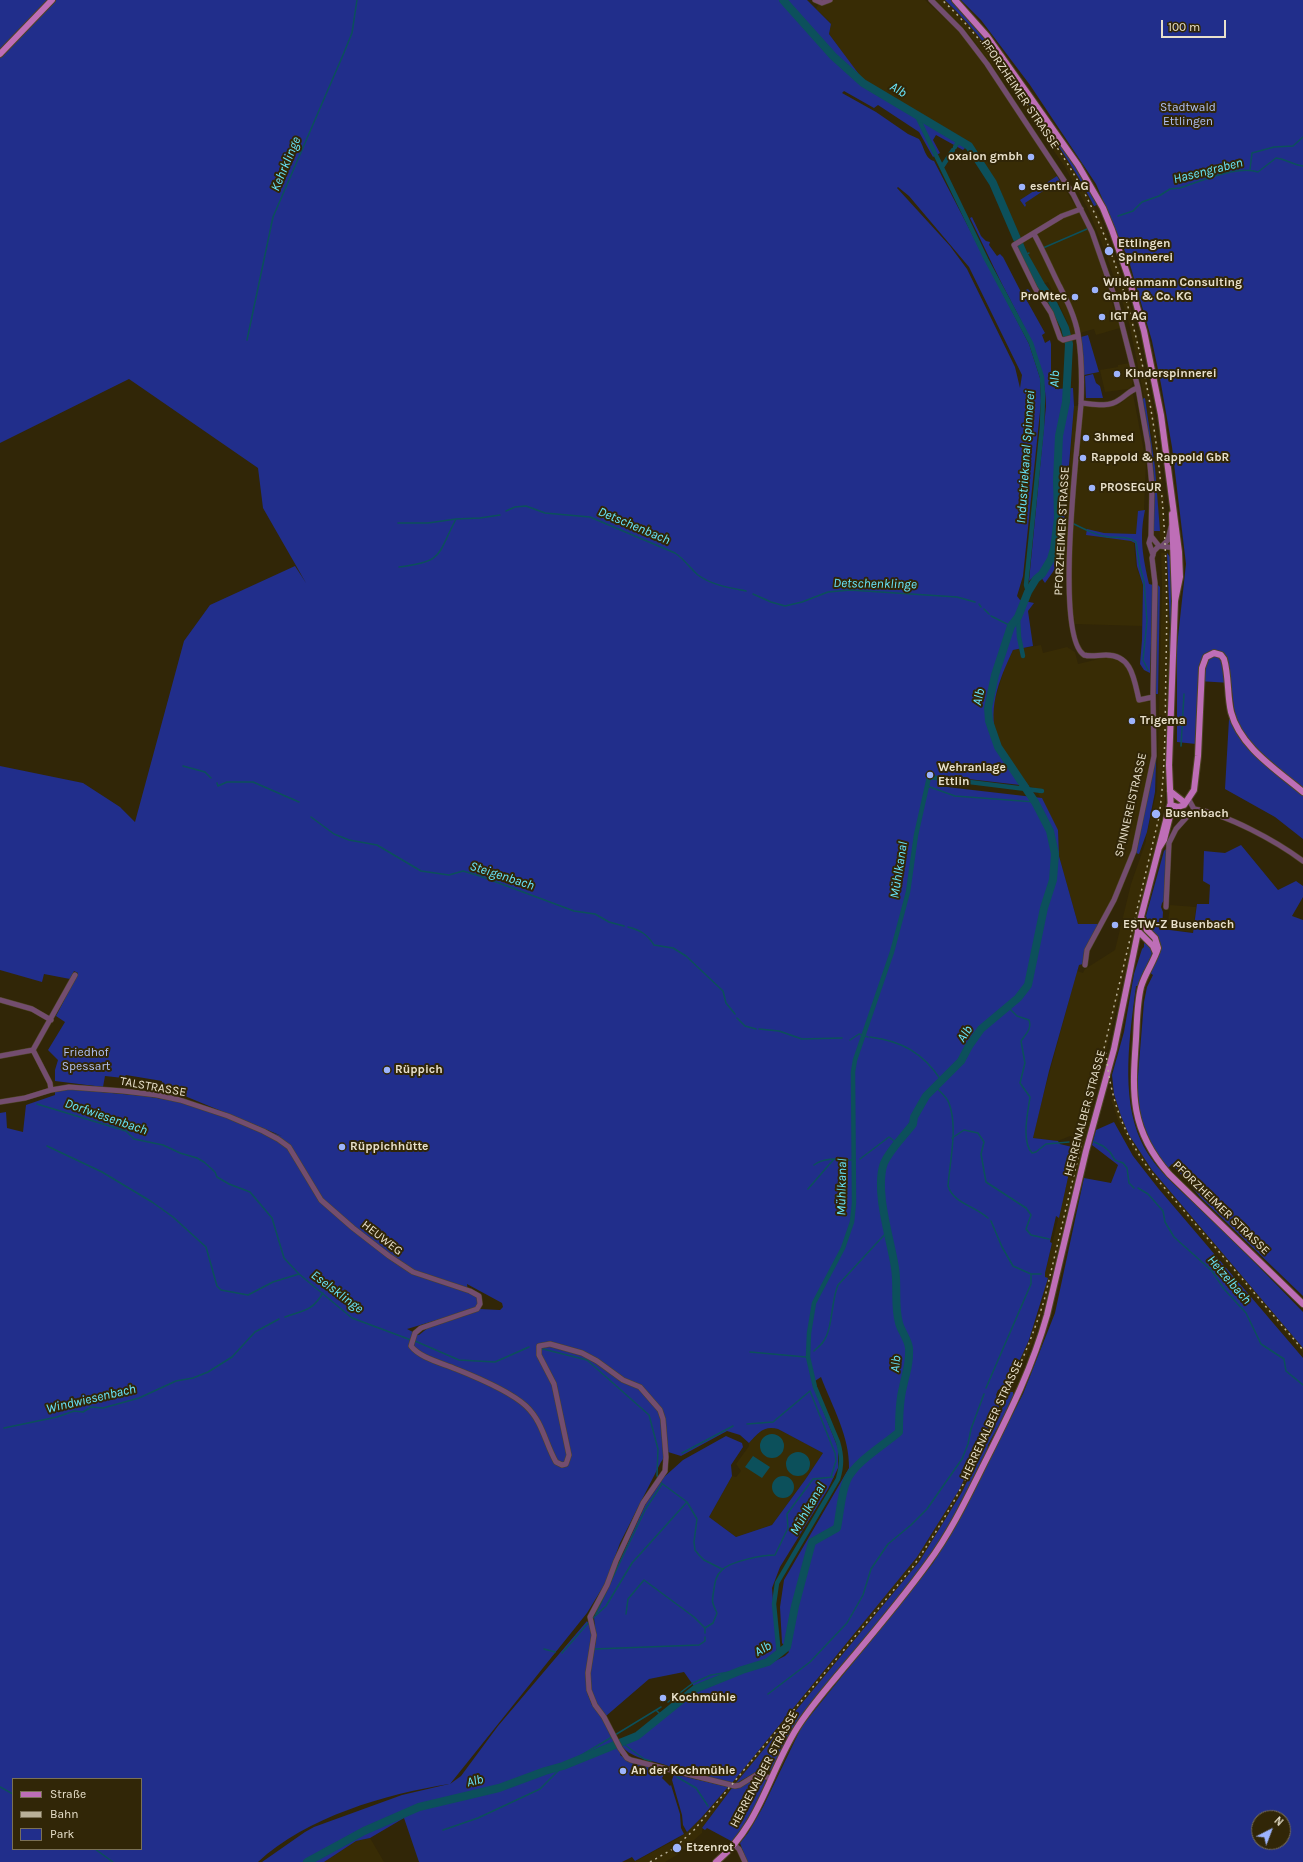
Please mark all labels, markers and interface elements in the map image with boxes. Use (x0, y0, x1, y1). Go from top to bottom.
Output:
scale bar (1163, 12, 1228, 38)
text: 100 m (1168, 20, 1200, 34)
street label: PFORZHEIMER STRASSE (978, 36, 1062, 152)
water label: Alb (887, 79, 909, 101)
park label: Stadtwald Ettlingen (1160, 101, 1216, 129)
water label: Kehrklinge (268, 134, 304, 194)
place label: oxaion gmbh (948, 150, 1023, 164)
marker: oxaion gmbh (1026, 152, 1036, 162)
water label: Hasengraben (1172, 155, 1244, 187)
place label: esentri AG (1030, 180, 1089, 194)
marker: esentri AG (1017, 182, 1027, 192)
place label: Ettlingen Spinnerei (1118, 237, 1173, 265)
marker: Ettlingen Spinnerei (1103, 245, 1115, 257)
place label: Wildenmann Consulting GmbH & Co. KG (1103, 276, 1242, 304)
marker: Wildenmann Consulting GmbH & Co. KG (1090, 285, 1100, 295)
place label: ProMtec (1021, 290, 1067, 304)
marker: ProMtec (1070, 292, 1080, 302)
place label: IGT AG (1110, 310, 1147, 324)
marker: IGT AG (1097, 312, 1107, 322)
place label: Kinderspinnerei (1125, 367, 1217, 381)
marker: Kinderspinnerei (1112, 369, 1122, 379)
water label: Alb (1047, 370, 1063, 388)
water label: Industriekanal Spinnerei (1014, 390, 1038, 524)
place label: 3hmed (1094, 431, 1134, 445)
marker: 3hmed (1081, 433, 1091, 443)
place label: Rappold & Rappold GbR (1091, 451, 1229, 465)
marker: Rappold & Rappold GbR (1078, 453, 1088, 463)
street label: PFORZHEIMER STRASSE (1051, 466, 1073, 596)
place label: PROSEGUR (1100, 481, 1162, 495)
marker: PROSEGUR (1087, 483, 1097, 493)
water label: Detschenbach (596, 504, 672, 548)
water label: Detschenklinge (833, 575, 917, 593)
water label: Alb (970, 687, 988, 707)
place label: Trigema (1140, 714, 1186, 728)
marker: Trigema (1127, 716, 1137, 726)
street label: SPINNEREISTRASSE (1112, 751, 1150, 859)
place label: Wehranlage Ettlin (938, 761, 1006, 789)
marker: Wehranlage Ettlin (925, 770, 935, 780)
place label: Busenbach (1165, 807, 1229, 821)
marker: Busenbach (1150, 808, 1162, 820)
water label: Mühlkanal (887, 840, 911, 900)
water label: Steigenbach (468, 858, 536, 894)
place label: ESTW-Z Busenbach (1123, 918, 1234, 932)
marker: ESTW-Z Busenbach (1110, 920, 1120, 930)
water label: Alb (954, 1023, 976, 1045)
park label: Friedhof Spessart (62, 1046, 110, 1074)
street label: HERRENALBER STRASSE (1061, 1048, 1109, 1178)
place label: Rüppich (395, 1063, 443, 1077)
marker: Rüppich (382, 1065, 392, 1075)
street label: TALSTRASSE (119, 1074, 187, 1100)
water label: Dorfwiesenbach (63, 1096, 149, 1138)
place label: Rüppichhütte (350, 1140, 428, 1154)
marker: Rüppichhütte (337, 1142, 347, 1152)
water label: Mühlkanal (834, 1158, 850, 1216)
street label: PFORZHEIMER STRASSE (1170, 1158, 1272, 1258)
street label: HEUWEG (359, 1218, 405, 1258)
water label: Hetzelbach (1204, 1252, 1254, 1308)
water label: Eselsklinge (308, 1267, 366, 1317)
water label: Alb (887, 1355, 905, 1373)
street label: HERRENALBER STRASSE (958, 1358, 1026, 1482)
water label: Windwiesenbach (45, 1381, 137, 1417)
water label: Mühlkanal (787, 1480, 829, 1538)
water label: Alb (752, 1638, 774, 1660)
place label: Kochmühle (671, 1691, 736, 1705)
marker: Kochmühle (658, 1693, 668, 1703)
street label: HERRENALBER STRASSE (727, 1708, 801, 1830)
place label: An der Kochmühle (631, 1764, 735, 1778)
marker: An der Kochmühle (618, 1766, 628, 1776)
water label: Alb (465, 1772, 485, 1790)
legend (12, 1778, 142, 1850)
text: Straße (50, 1787, 86, 1801)
text: Bahn (50, 1807, 79, 1821)
north arrow (1251, 1810, 1291, 1850)
text: N (1271, 1814, 1286, 1829)
text: Park (50, 1827, 74, 1841)
place label: Etzenrot (686, 1841, 734, 1855)
marker: Etzenrot (671, 1842, 683, 1854)

